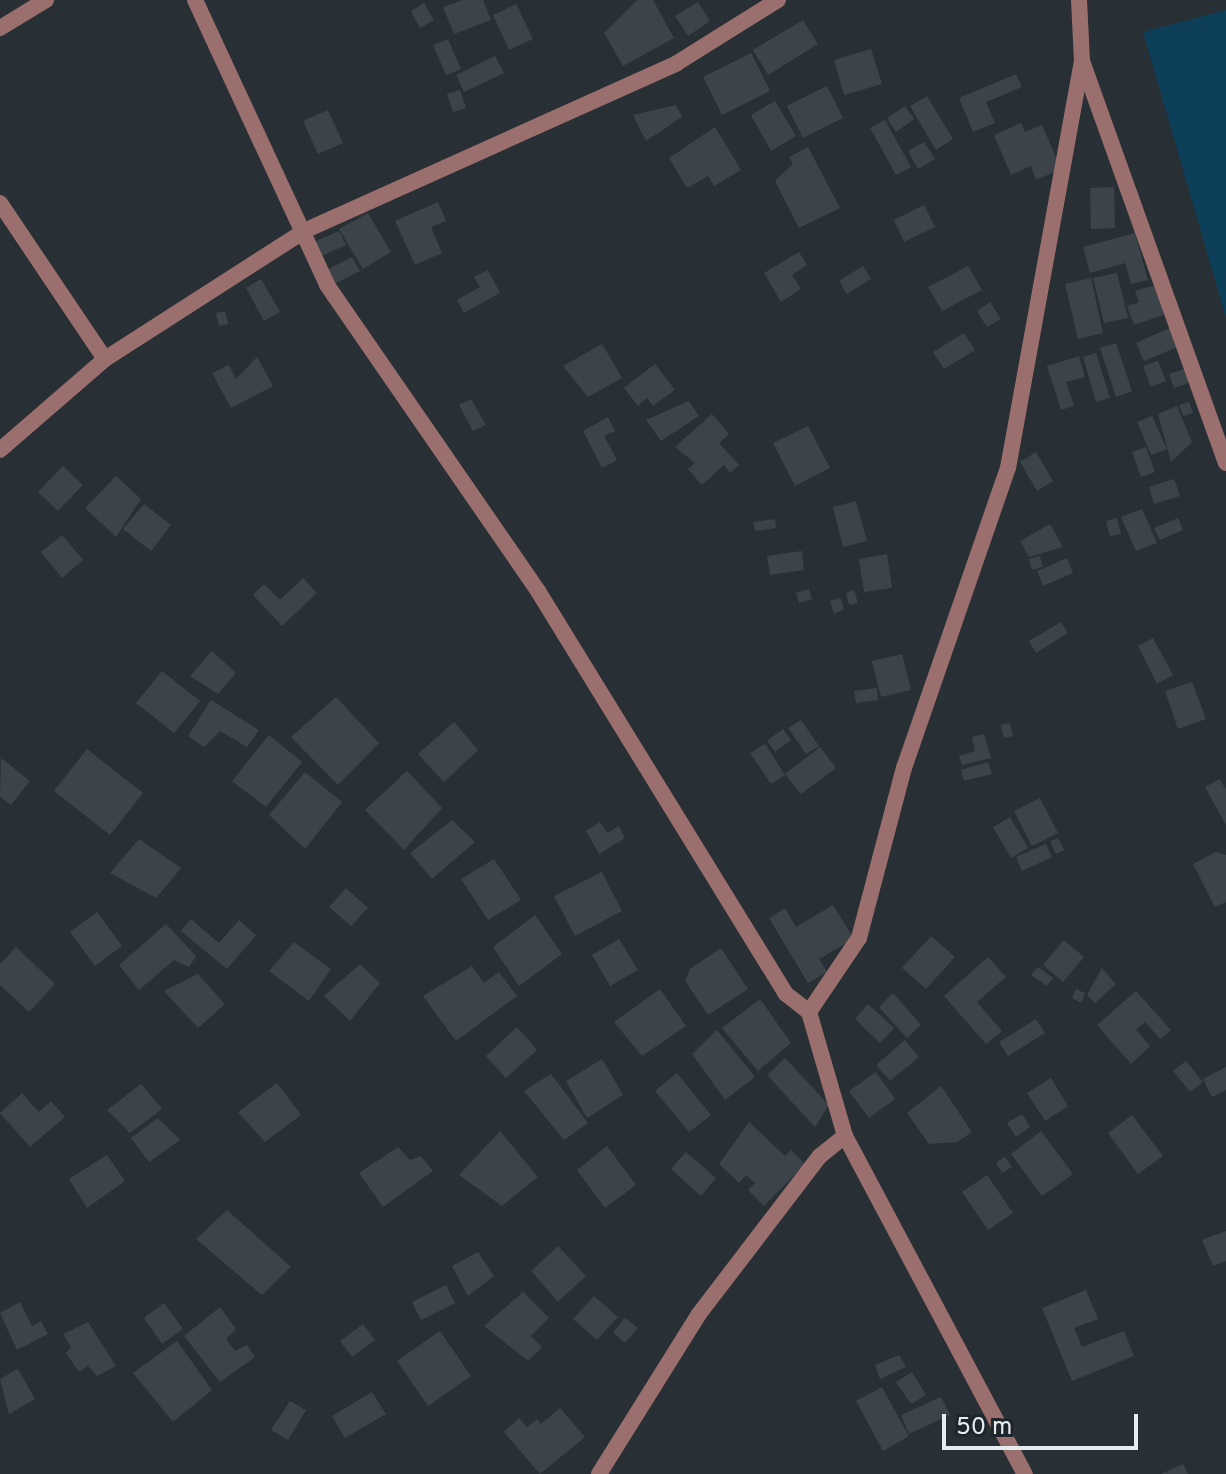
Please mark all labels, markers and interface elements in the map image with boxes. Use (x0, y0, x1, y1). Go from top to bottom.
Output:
scale bar (946, 1398, 1142, 1448)
text: 50 m (956, 1413, 1012, 1443)

